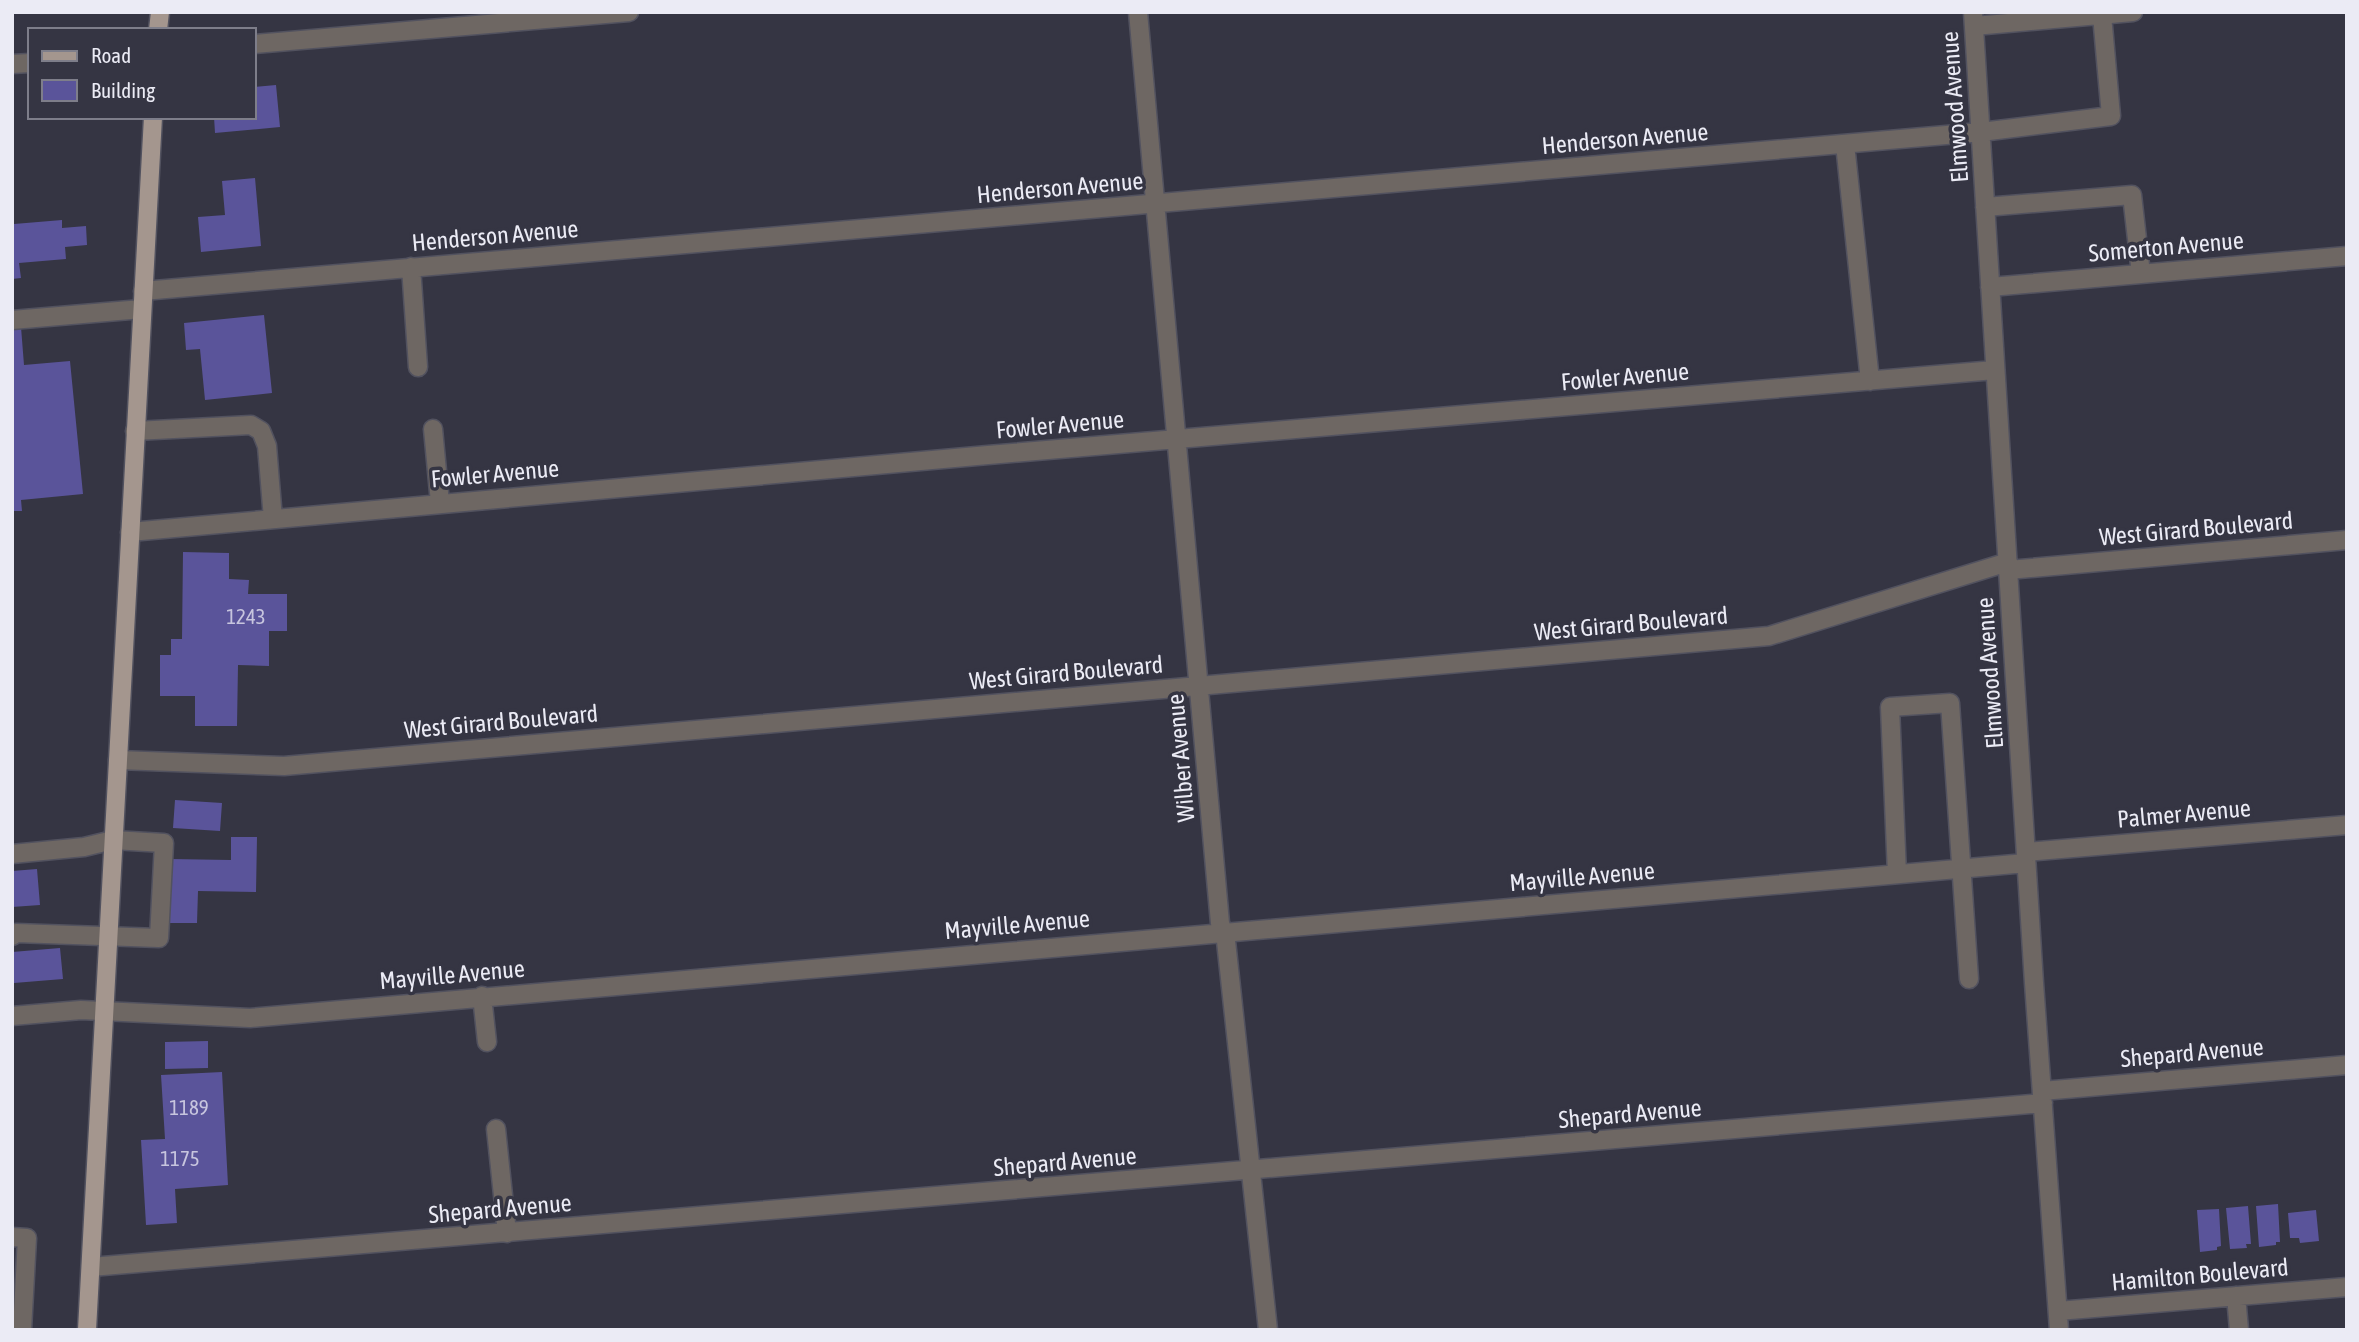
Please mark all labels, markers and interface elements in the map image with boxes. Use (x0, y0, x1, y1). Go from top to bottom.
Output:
legend (28, 28, 256, 119)
street label: Elmwood Avenue (1936, 30, 1973, 184)
text: Road (91, 43, 131, 67)
text: Building (91, 78, 155, 102)
street label: Henderson Avenue (1541, 118, 1709, 159)
street label: Henderson Avenue (976, 167, 1144, 208)
street label: Henderson Avenue (411, 215, 579, 256)
street label: Somerton Avenue (2087, 226, 2245, 267)
street label: Fowler Avenue (1560, 357, 1690, 396)
street label: Fowler Avenue (995, 405, 1125, 444)
street label: Fowler Avenue (430, 454, 560, 493)
street label: West Girard Boulevard (2098, 507, 2294, 550)
street label: Elmwood Avenue (1971, 596, 2008, 750)
street label: West Girard Boulevard (1533, 602, 1729, 645)
house number: 1243 (226, 604, 266, 628)
street label: West Girard Boulevard (968, 651, 1164, 694)
street label: Wilber Avenue (1161, 693, 1200, 823)
street label: West Girard Boulevard (403, 700, 599, 743)
street label: Palmer Avenue (2116, 794, 2252, 833)
street label: Mayville Avenue (1508, 857, 1656, 896)
street label: Mayville Avenue (943, 905, 1091, 944)
street label: Mayville Avenue (378, 955, 526, 994)
street label: Shepard Avenue (2119, 1033, 2265, 1072)
street label: Shepard Avenue (1557, 1094, 1703, 1133)
house number: 1189 (169, 1095, 209, 1119)
street label: Shepard Avenue (992, 1142, 1138, 1181)
house number: 1175 (160, 1146, 200, 1170)
street label: Shepard Avenue (427, 1189, 573, 1228)
street label: Hamilton Boulevard (2110, 1253, 2290, 1296)

